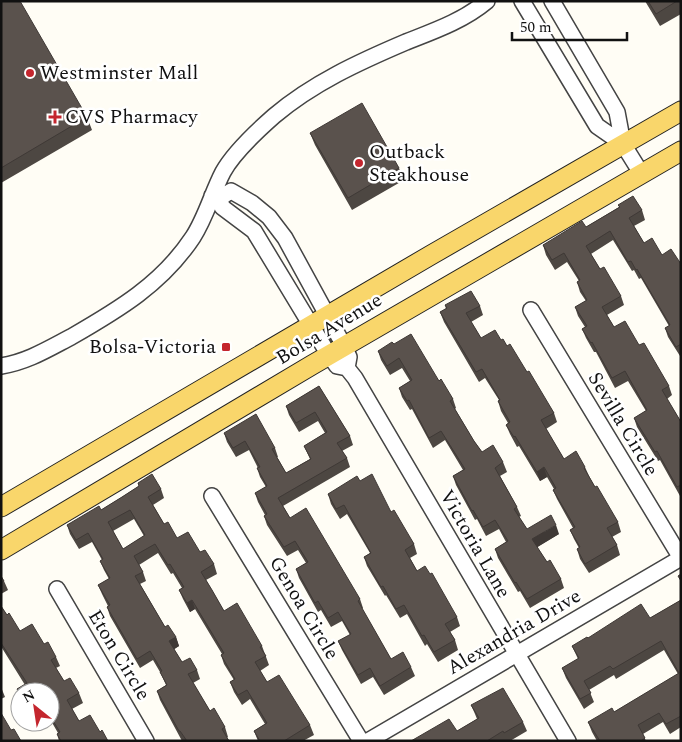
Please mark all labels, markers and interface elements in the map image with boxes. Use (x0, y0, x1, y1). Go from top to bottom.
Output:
scale bar (512, 10, 627, 42)
text: 50 m (520, 16, 552, 39)
place label: Westminster Mall (40, 58, 198, 88)
marker: Westminster Mall (24, 67, 36, 79)
place label: CVS Pharmacy (65, 102, 199, 132)
marker: CVS Pharmacy (49, 111, 61, 123)
place label: Outback Steakhouse (369, 137, 469, 190)
marker: Outback Steakhouse (353, 157, 365, 169)
street label: Bolsa Avenue (270, 285, 388, 373)
place label: Bolsa-Victoria (89, 332, 216, 362)
marker: Bolsa-Victoria (220, 341, 232, 353)
street label: Sevilla Circle (580, 366, 666, 482)
street label: Victoria Lane (432, 484, 518, 604)
street label: Genoa Circle (261, 550, 347, 666)
street label: Alexandria Drive (441, 581, 587, 683)
street label: Eton Circle (80, 604, 158, 706)
north arrow (10, 682, 60, 732)
text: N (19, 684, 39, 708)

